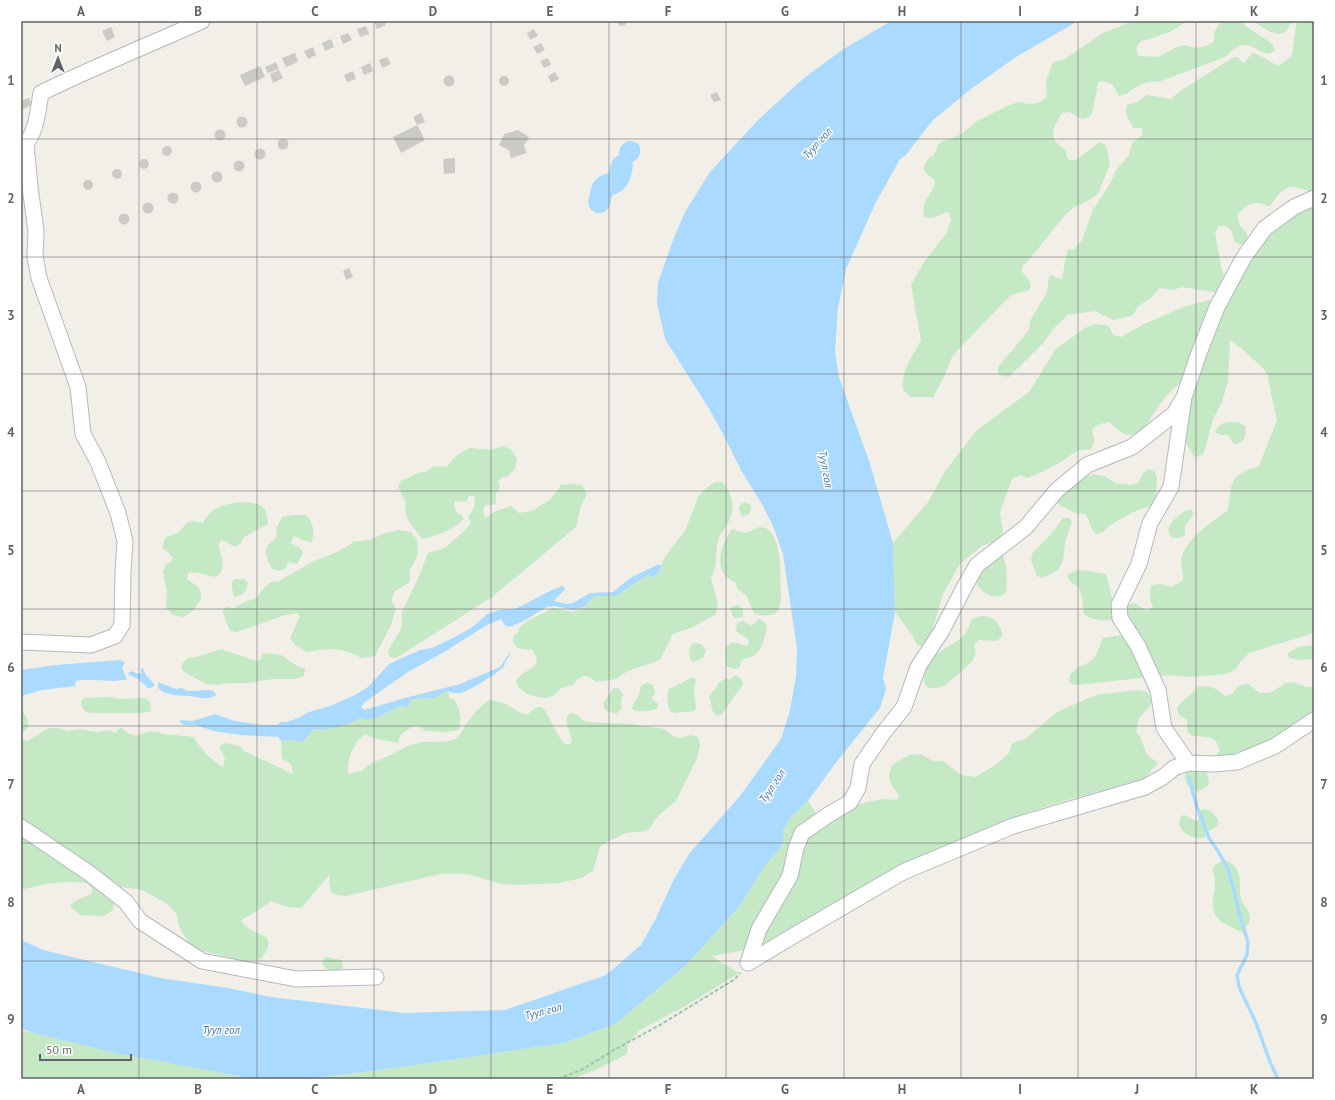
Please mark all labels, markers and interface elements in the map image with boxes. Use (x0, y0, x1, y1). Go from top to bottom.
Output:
text: A (77, 3, 85, 20)
text: B (194, 3, 202, 20)
text: C (311, 3, 319, 20)
text: D (429, 3, 437, 20)
text: E (547, 3, 554, 20)
text: F (665, 3, 672, 20)
text: G (781, 3, 789, 20)
text: H (898, 3, 906, 20)
text: I (1018, 3, 1022, 20)
text: J (1134, 3, 1139, 20)
text: K (1250, 3, 1258, 20)
north arrow (38, 38, 78, 78)
text: N (54, 41, 62, 55)
text: 1 (7, 72, 15, 89)
text: 1 (1320, 72, 1328, 89)
water label: Туул гол (799, 124, 835, 162)
text: 2 (7, 190, 15, 207)
text: 2 (1320, 190, 1328, 207)
text: 3 (7, 307, 15, 324)
text: 3 (1320, 307, 1328, 324)
text: 4 (7, 424, 15, 441)
text: 4 (1320, 424, 1328, 441)
water label: Туул гол (816, 449, 836, 489)
text: 5 (7, 542, 15, 559)
text: 5 (1320, 542, 1328, 559)
text: 6 (7, 659, 15, 676)
text: 6 (1320, 659, 1328, 676)
water label: Туул гол (756, 766, 789, 806)
text: 7 (7, 776, 15, 793)
text: 7 (1320, 776, 1328, 793)
text: 8 (7, 894, 15, 911)
text: 8 (1320, 894, 1328, 911)
water label: Туул гол (523, 999, 564, 1023)
text: 9 (7, 1011, 15, 1028)
text: 9 (1320, 1011, 1328, 1028)
water label: Туул гол (202, 1023, 240, 1037)
scale bar (40, 1036, 131, 1062)
text: 50 m (46, 1042, 72, 1057)
text: A (77, 1081, 85, 1098)
text: B (194, 1081, 202, 1098)
text: C (311, 1081, 319, 1098)
text: D (429, 1081, 437, 1098)
text: E (547, 1081, 554, 1098)
text: F (665, 1081, 672, 1098)
text: G (781, 1081, 789, 1098)
text: H (898, 1081, 906, 1098)
text: I (1018, 1081, 1022, 1098)
text: J (1134, 1081, 1139, 1098)
text: K (1250, 1081, 1258, 1098)

